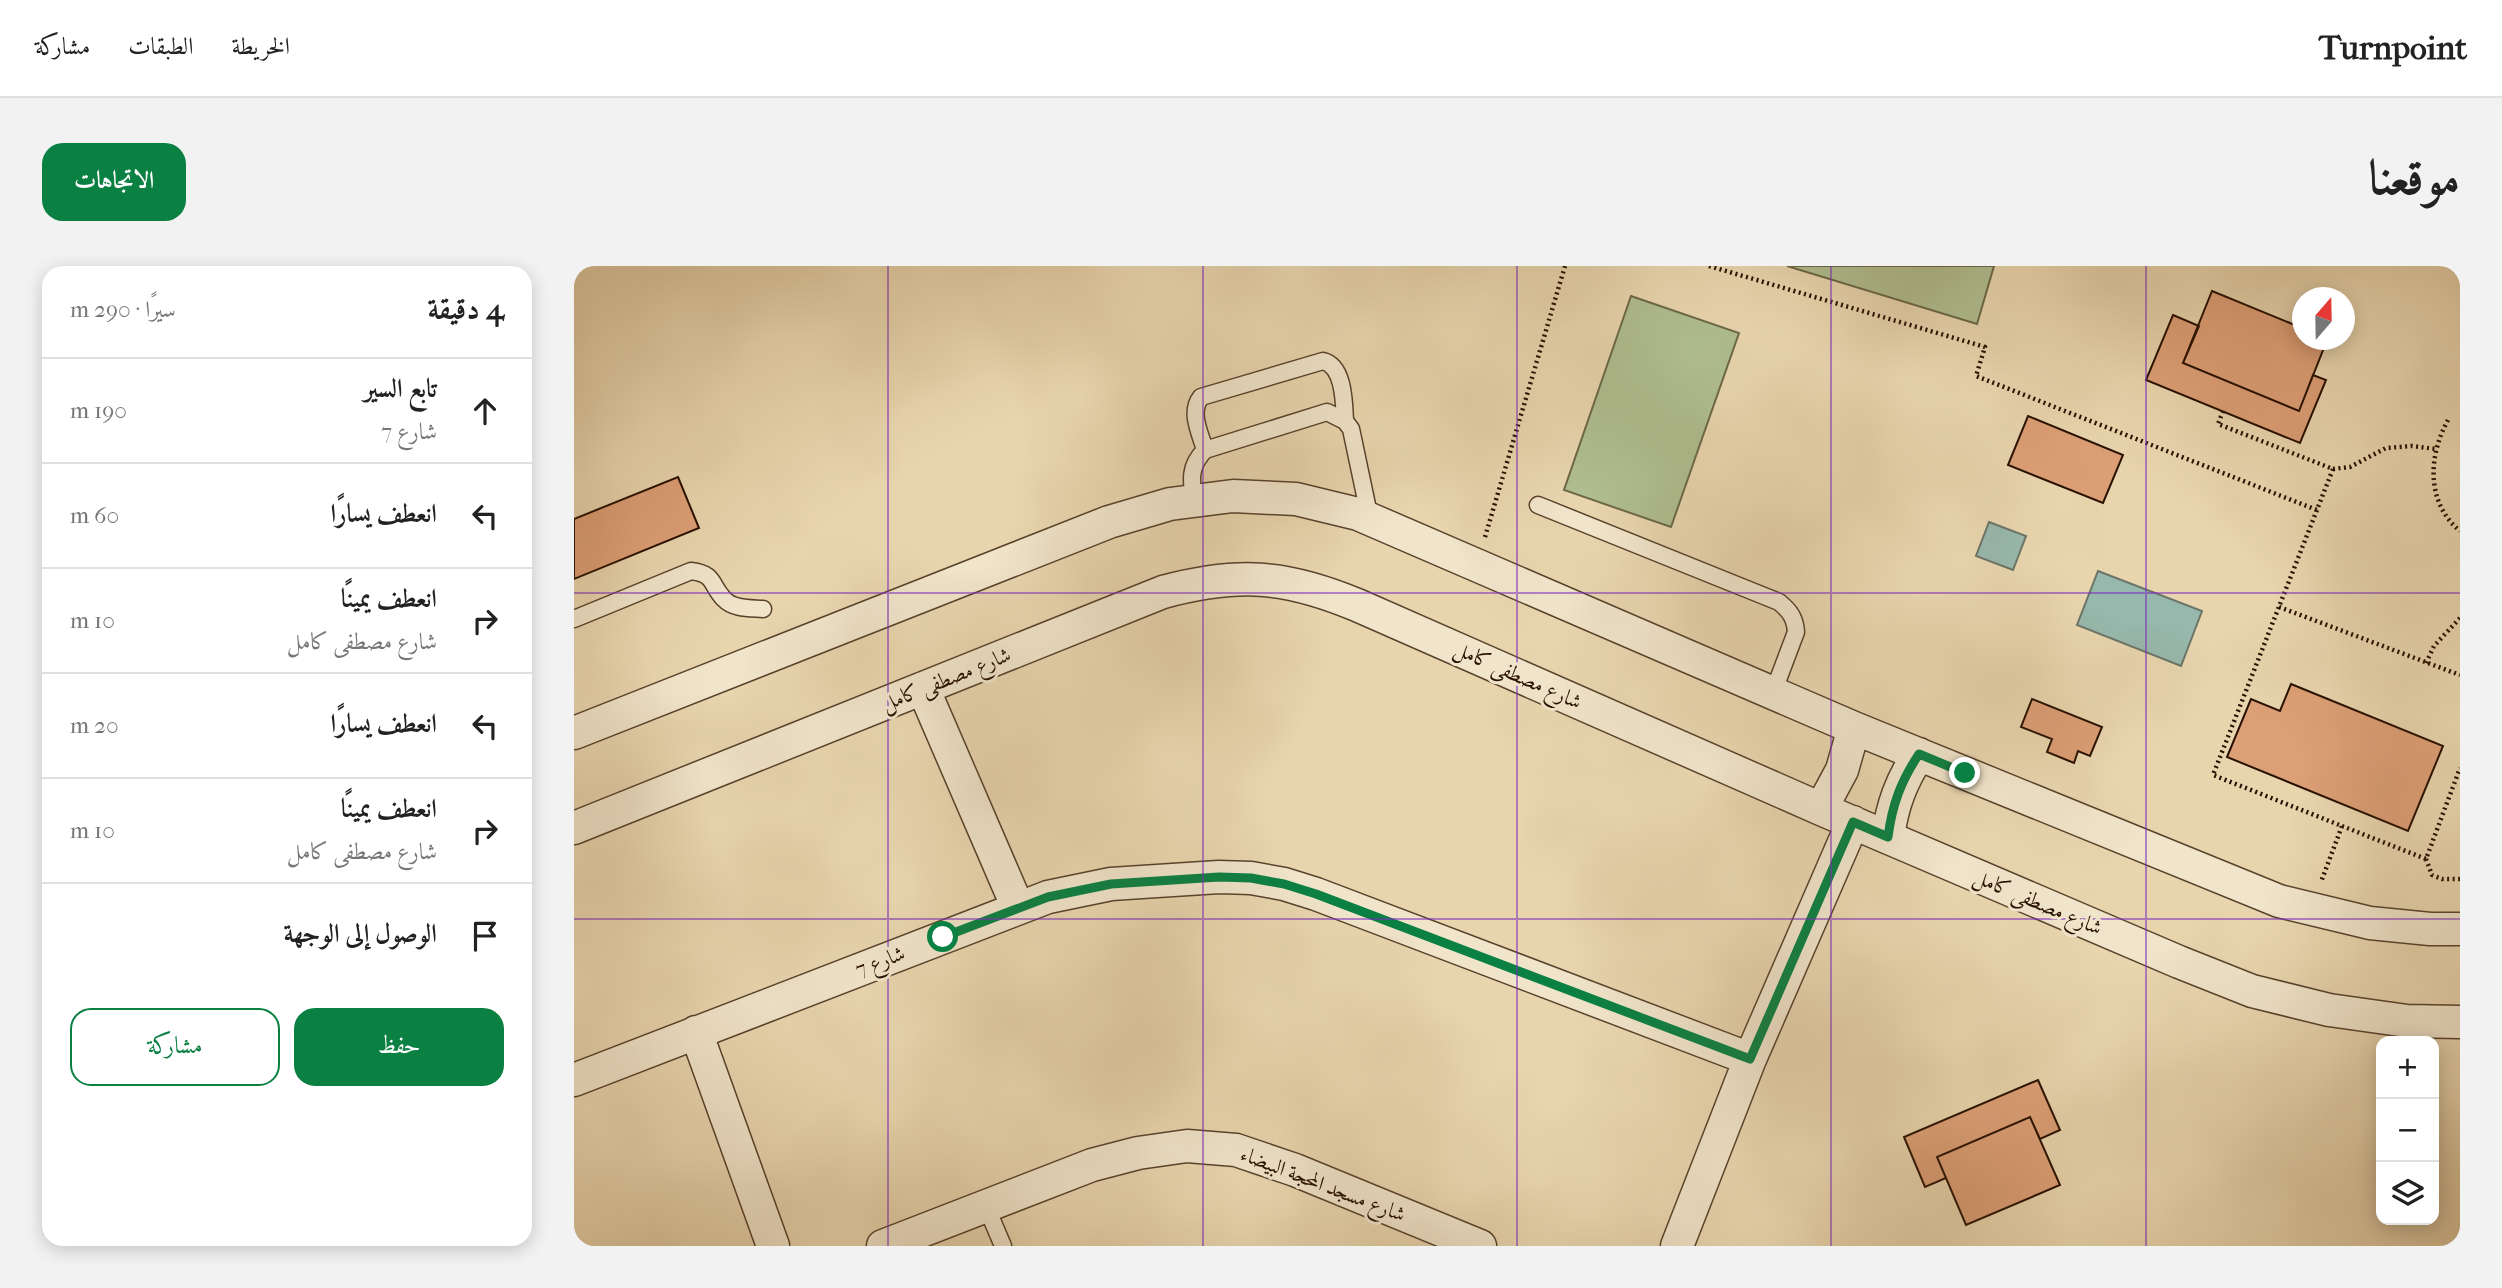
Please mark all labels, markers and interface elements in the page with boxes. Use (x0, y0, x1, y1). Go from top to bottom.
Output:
text: Turnpoint (2319, 29, 2467, 68)
text: مشاركة (35, 32, 90, 60)
text: الطبقات (128, 32, 194, 60)
text: الخريطة (232, 32, 290, 60)
button: الاتجاهات (42, 143, 186, 221)
text: موقعنا (2368, 149, 2460, 207)
north arrow (2292, 287, 2355, 350)
text: 4 دقيقة (427, 292, 504, 327)
text: سيرًا · 290 m (70, 296, 176, 323)
text: تابع السير (364, 373, 437, 404)
icon: ahead (466, 392, 504, 430)
text: 190 m (70, 397, 127, 424)
text: شارع 7 (381, 418, 437, 445)
icon: left (466, 497, 504, 535)
text: انعطف يسارًا (330, 498, 437, 529)
text: 60 m (70, 502, 119, 529)
text: انعطف يمينًا (341, 583, 437, 614)
icon: right (466, 602, 504, 640)
text: 10 m (70, 607, 115, 634)
text: شارع مصطفى كامل (287, 628, 437, 655)
street label: شارع مصطفى كامل (1448, 636, 1586, 719)
street label: شارع مصطفى كامل (878, 642, 1016, 721)
icon: left (466, 707, 504, 745)
text: انعطف يسارًا (330, 708, 437, 739)
text: 20 m (70, 712, 119, 739)
route end (1949, 757, 1980, 788)
text: انعطف يمينًا (341, 793, 437, 824)
icon: right (466, 812, 504, 850)
text: 10 m (70, 817, 115, 844)
text: شارع مصطفى كامل (287, 838, 437, 865)
street label: شارع مصطفى كامل (1968, 864, 2106, 945)
icon: arrive (466, 917, 504, 955)
text: الوصول إلى الوجهة (283, 918, 437, 949)
route start (927, 921, 958, 952)
street label: شارع 7 (852, 941, 910, 987)
button: مشاركة (70, 1008, 280, 1086)
button: حفظ (294, 1008, 504, 1086)
map controls (2376, 1036, 2439, 1225)
button: + (2376, 1036, 2439, 1099)
button: − (2376, 1099, 2439, 1162)
street label: شارع مسجد المحجة البيضاء (1235, 1142, 1409, 1232)
button: layers (2376, 1162, 2439, 1225)

